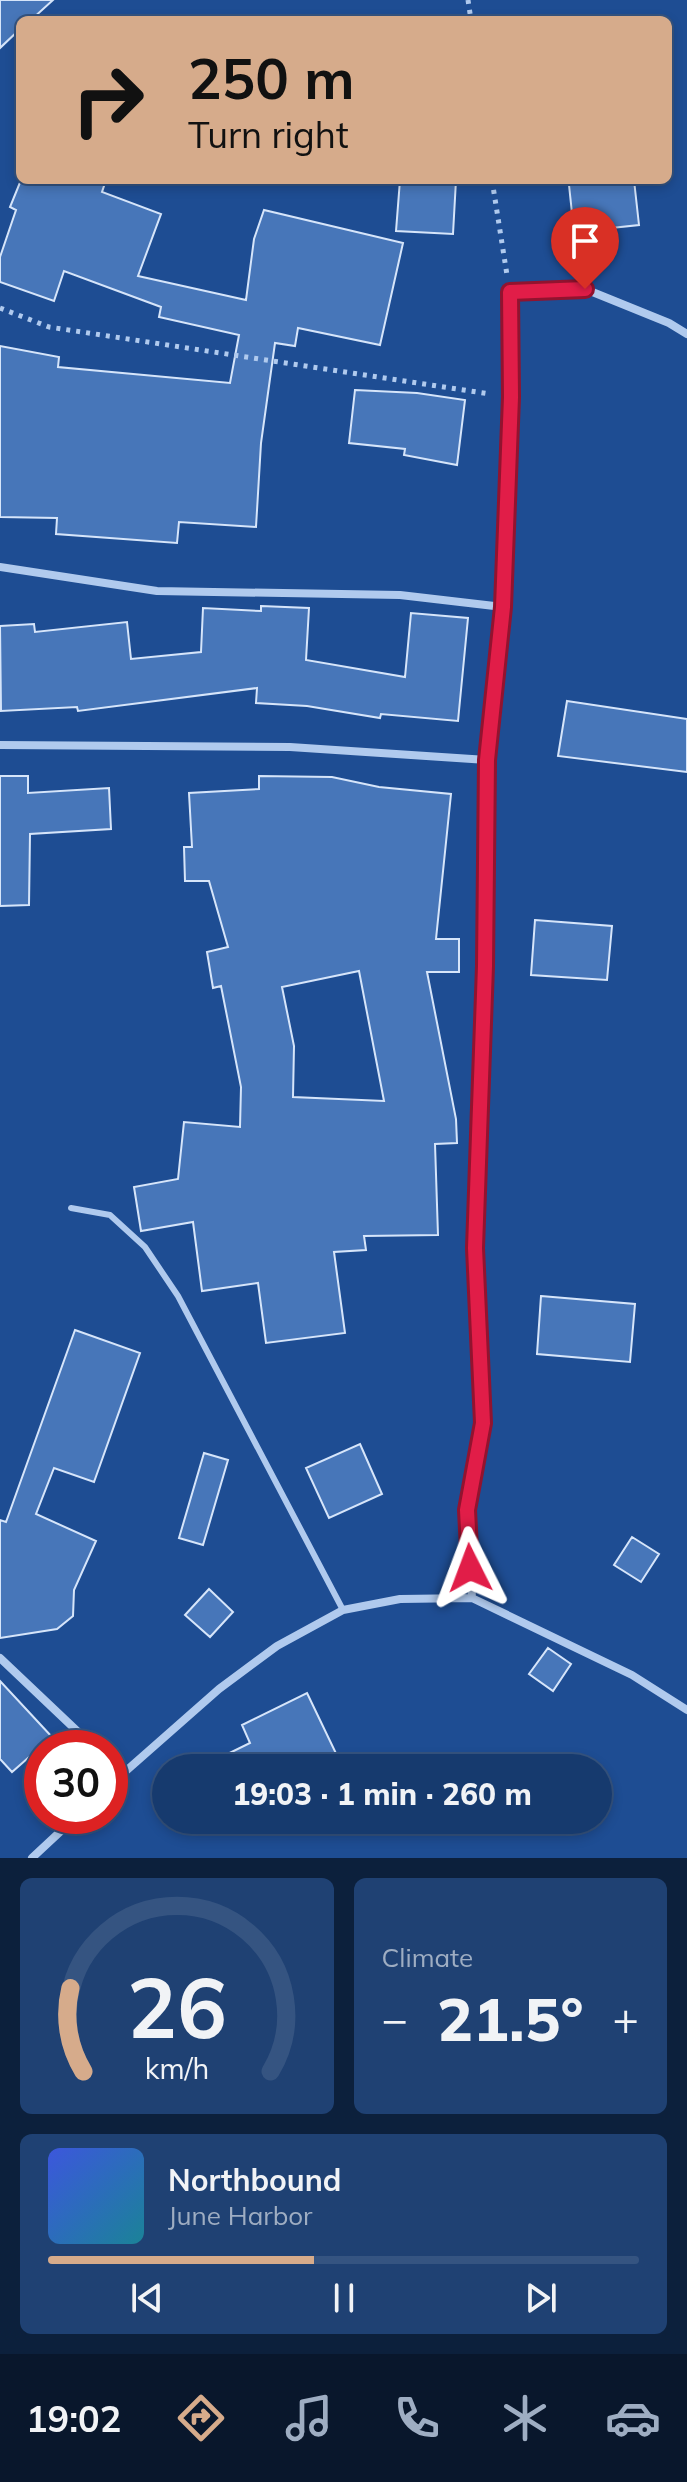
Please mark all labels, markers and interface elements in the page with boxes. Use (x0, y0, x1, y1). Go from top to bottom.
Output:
text: 250 m (188, 43, 355, 113)
icon: right (56, 48, 160, 152)
text: Turn right (188, 112, 349, 157)
pin (551, 207, 619, 289)
icon: arrive (563, 219, 607, 263)
position arrow (428, 1526, 512, 1610)
speed limit sign: 30 (24, 1730, 128, 1834)
text: 19:03 · 1 min · 260 m (232, 1775, 532, 1813)
text: Climate (382, 1941, 473, 1974)
text: 26 (127, 1954, 227, 2059)
text: 21.5° (437, 1981, 584, 2056)
text: − (382, 1991, 408, 2046)
text: + (613, 1991, 639, 2046)
text: km/h (144, 2050, 209, 2086)
text: Northbound (168, 2161, 341, 2199)
text: June Harbor (168, 2199, 313, 2232)
icon: previous (125, 2276, 169, 2320)
icon: pause (322, 2276, 366, 2320)
icon: next (519, 2276, 563, 2320)
icon: directions (173, 2390, 229, 2446)
icon: music (281, 2390, 337, 2446)
icon: phone (389, 2390, 445, 2446)
icon: climate (497, 2390, 553, 2446)
icon: car (605, 2390, 661, 2446)
text: 19:02 (26, 2396, 121, 2441)

